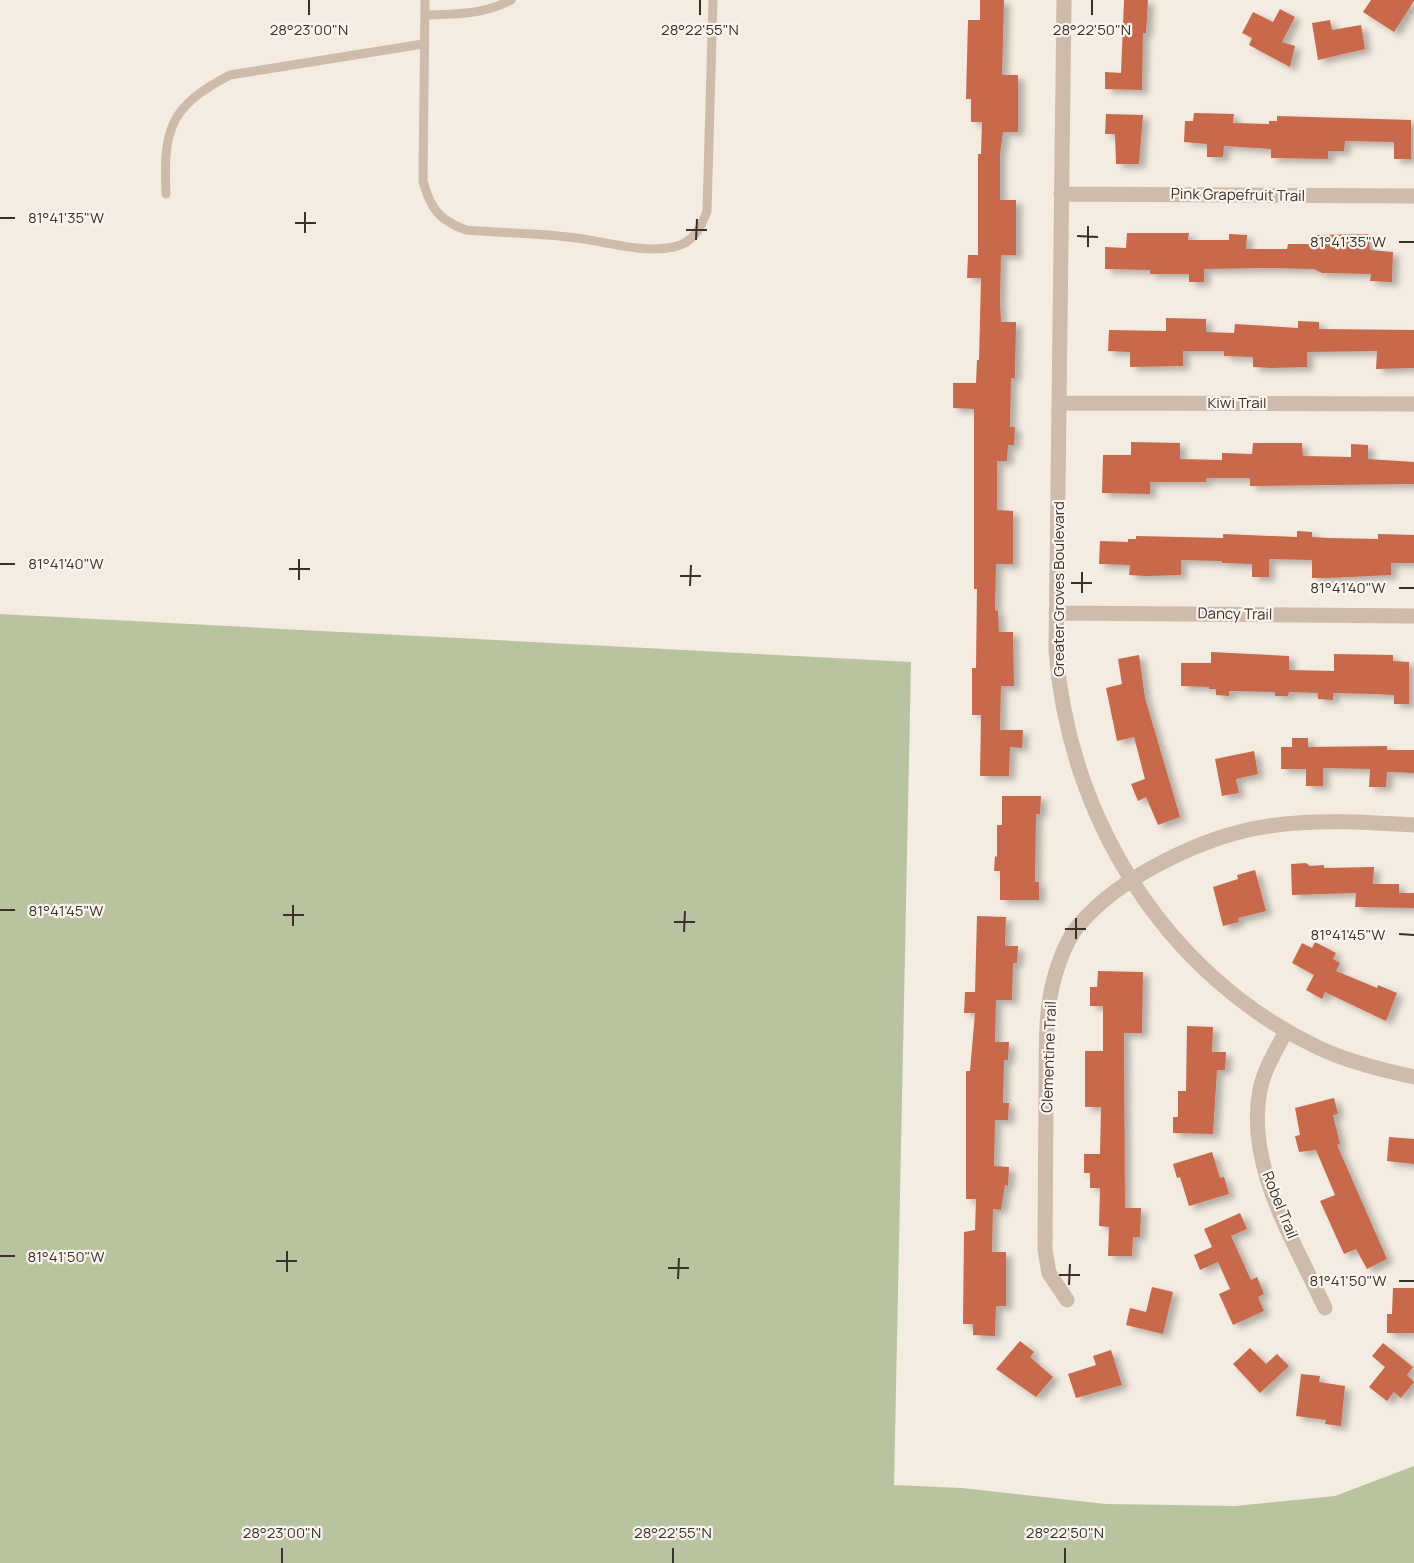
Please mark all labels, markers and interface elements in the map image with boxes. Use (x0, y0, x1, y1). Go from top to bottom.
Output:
text: 28°23'00"N (270, 19, 348, 40)
text: 28°22'55"N (661, 19, 739, 40)
text: 28°22'50"N (1053, 19, 1131, 40)
street label: Pink Grapefruit Trail (1171, 183, 1305, 206)
text: 81°41'35"W (28, 207, 104, 228)
text: 81°41'35"W (1310, 231, 1386, 252)
street label: Kiwi Trail (1207, 392, 1267, 413)
street label: Greater Groves Boulevard (1048, 501, 1069, 677)
text: 81°41'40"W (28, 553, 104, 574)
text: 81°41'40"W (1310, 577, 1386, 598)
street label: Dancy Trail (1197, 602, 1273, 625)
text: 81°41'45"W (29, 900, 103, 921)
text: 81°41'45"W (1311, 924, 1385, 945)
street label: Clementine Trail (1036, 1001, 1061, 1113)
street label: Robel Trail (1257, 1168, 1304, 1242)
text: 81°41'50"W (28, 1246, 104, 1267)
text: 81°41'50"W (1310, 1270, 1386, 1291)
text: 28°23'00"N (243, 1522, 321, 1543)
text: 28°22'55"N (634, 1522, 712, 1543)
text: 28°22'50"N (1026, 1522, 1104, 1543)

